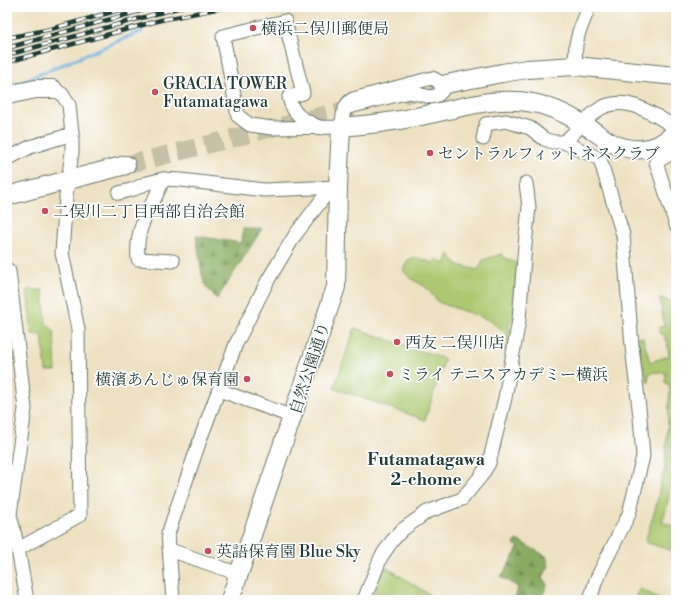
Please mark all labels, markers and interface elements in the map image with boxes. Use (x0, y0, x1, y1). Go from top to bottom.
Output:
place label: 横浜二俣川郵便局 (261, 19, 389, 39)
marker: 横浜二俣川郵便局 (248, 23, 258, 33)
place label: GRACIA TOWER Futamatagawa (163, 74, 288, 112)
marker: GRACIA TOWER Futamatagawa (150, 87, 160, 97)
place label: セントラルフィットネスクラブ (438, 144, 660, 164)
marker: セントラルフィットネスクラブ (425, 148, 435, 158)
place label: 二俣川二丁目西部自治会館 (53, 202, 245, 222)
marker: 二俣川二丁目西部自治会館 (40, 206, 50, 216)
street label: 自然公園通り (286, 320, 334, 417)
place label: 西友 二俣川店 (405, 333, 504, 353)
marker: 西友 二俣川店 (392, 337, 402, 347)
place label: ミライ テニスアカデミー横浜 (398, 365, 608, 385)
marker: ミライ テニスアカデミー横浜 (385, 369, 395, 379)
place label: 横濱あんじゅ保育園 (95, 370, 239, 390)
marker: 横濱あんじゅ保育園 (242, 374, 252, 384)
district label: Futamatagawa 2-chome (367, 449, 486, 491)
place label: 英語保育園 Blue Sky (216, 542, 361, 562)
marker: 英語保育園 Blue Sky (203, 546, 213, 556)

